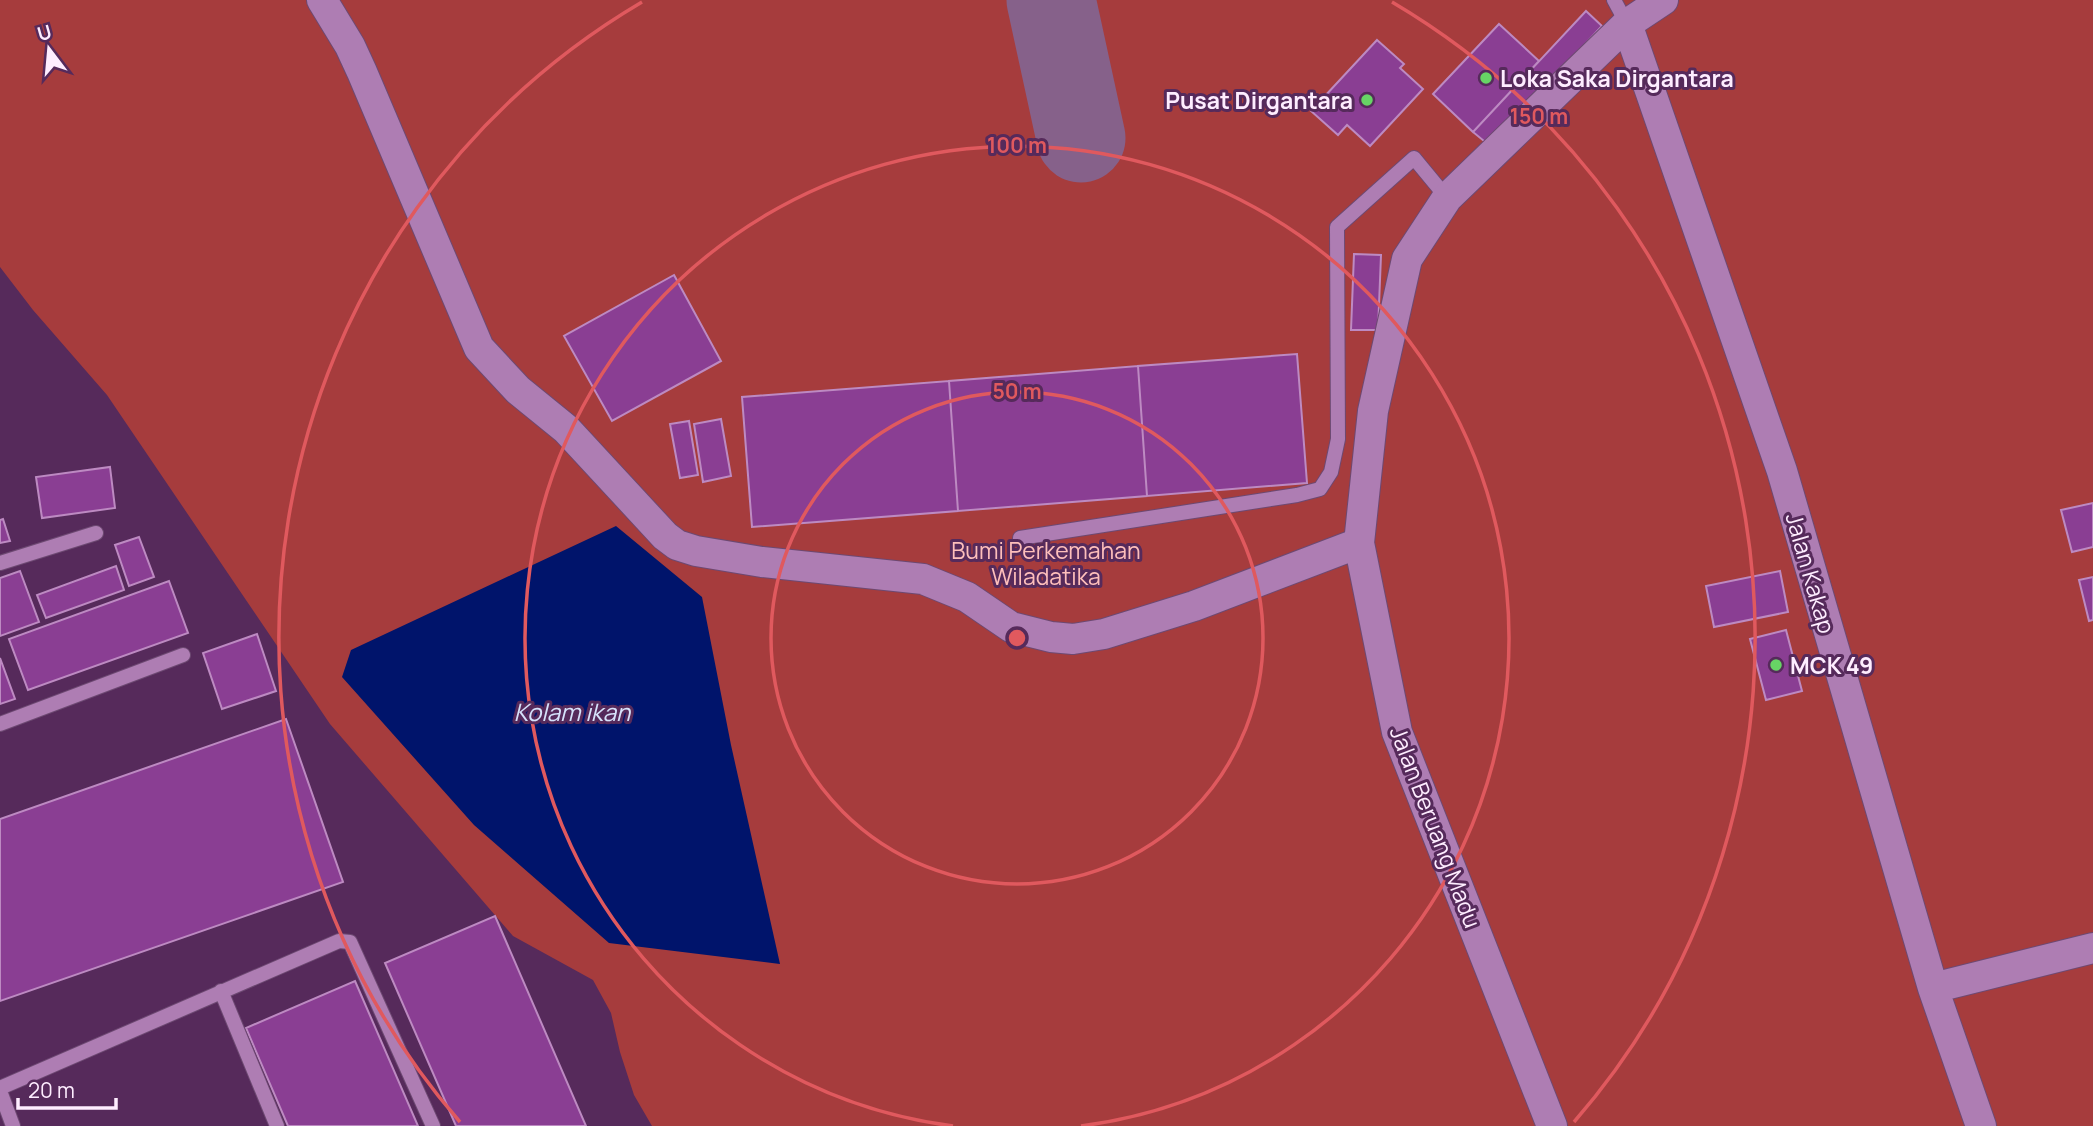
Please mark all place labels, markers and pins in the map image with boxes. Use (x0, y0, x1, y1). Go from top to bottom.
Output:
place label: Loka Saka Dirgantara (1500, 62, 1734, 94)
marker: Loka Saka Dirgantara (1478, 70, 1494, 86)
place label: Pusat Dirgantara (1165, 84, 1353, 116)
marker: Pusat Dirgantara (1359, 92, 1375, 108)
centre of rings (1005, 626, 1029, 650)
place label: MCK 49 (1790, 649, 1873, 681)
marker: MCK 49 (1768, 657, 1784, 673)

